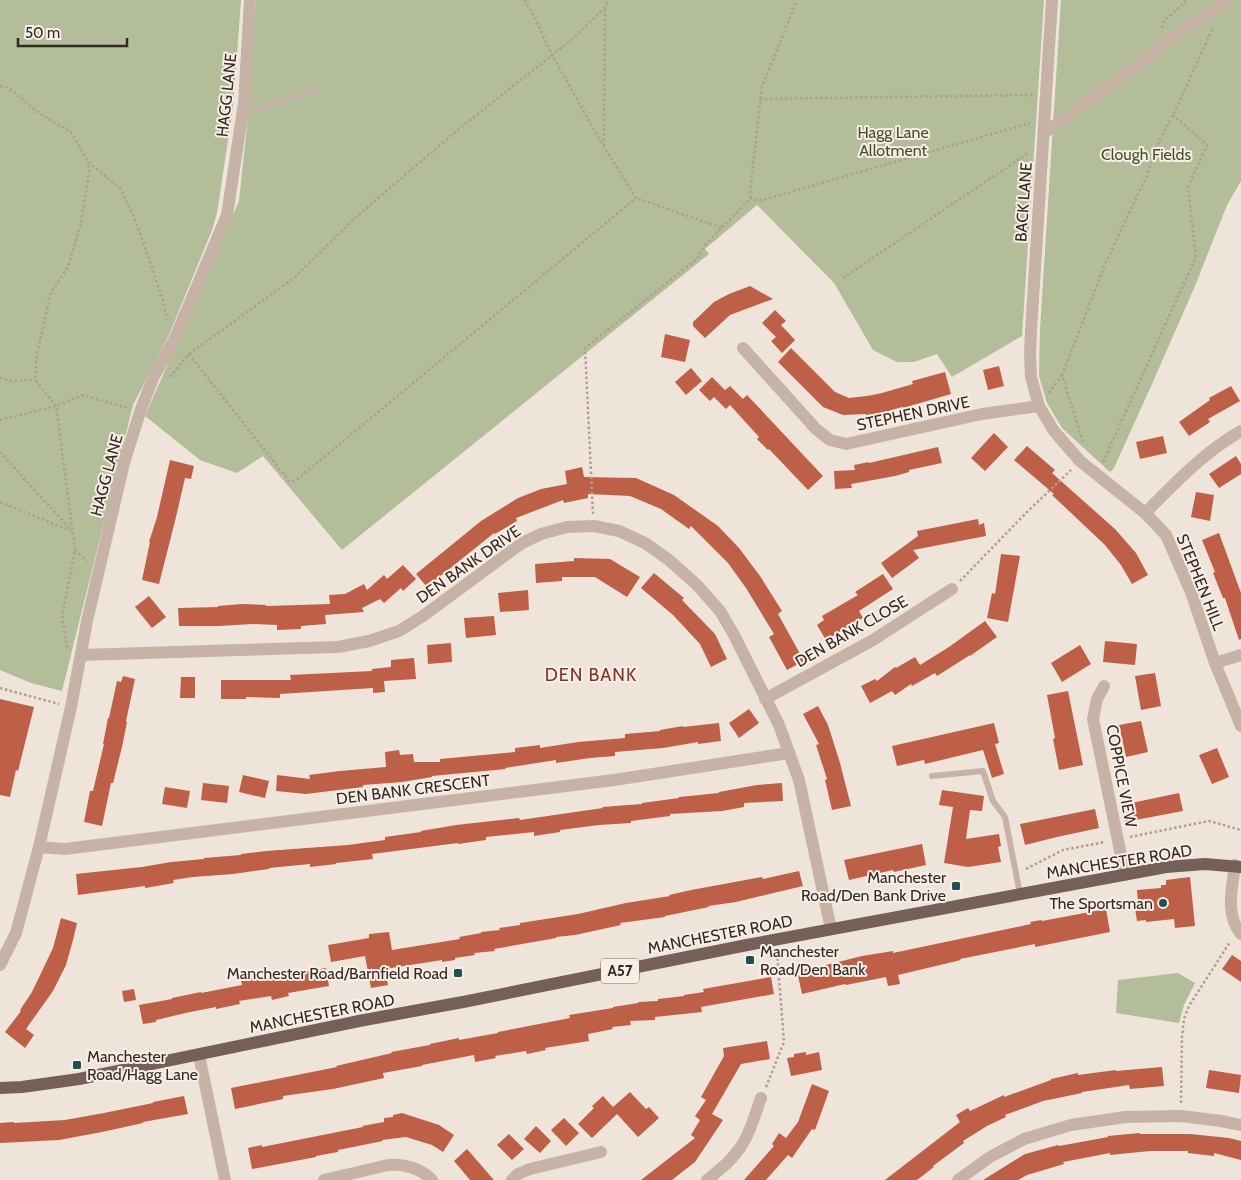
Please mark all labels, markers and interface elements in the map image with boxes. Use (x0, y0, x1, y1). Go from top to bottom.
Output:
scale bar (18, 15, 126, 47)
text: 50 m (25, 24, 60, 42)
street label: HAGG LANE (213, 52, 240, 138)
park label: Hagg Lane Allotment (857, 123, 929, 160)
park label: Clough Fields (1101, 145, 1191, 164)
street label: BACK LANE (1011, 161, 1036, 242)
street label: STEPHEN DRIVE (855, 392, 971, 435)
street label: HAGG LANE (86, 432, 127, 518)
street label: DEN BANK DRIVE (413, 521, 524, 607)
street label: STEPHEN HILL (1173, 531, 1229, 633)
street label: DEN BANK CLOSE (792, 591, 911, 671)
district label: DEN BANK (545, 664, 637, 686)
street label: COPPICE VIEW (1102, 723, 1141, 830)
street label: DEN BANK CRESCENT (335, 771, 492, 808)
street label: MANCHESTER ROAD (1045, 841, 1193, 882)
place label: Manchester Road/Den Bank Drive (801, 868, 947, 905)
marker: Manchester Road/Den Bank Drive (950, 880, 962, 892)
place label: The Sportsman (1049, 894, 1153, 913)
marker: The Sportsman (1157, 897, 1169, 909)
street label: MANCHESTER ROAD (646, 911, 794, 958)
place label: Manchester Road/Den Bank (760, 942, 866, 979)
marker: Manchester Road/Den Bank (744, 954, 756, 966)
road number: A57 (601, 958, 639, 984)
place label: Manchester Road/Barnfield Road (227, 964, 448, 983)
marker: Manchester Road/Barnfield Road (452, 967, 464, 979)
street label: MANCHESTER ROAD (248, 990, 396, 1037)
place label: Manchester Road/Hagg Lane (87, 1047, 198, 1084)
marker: Manchester Road/Hagg Lane (71, 1059, 83, 1071)

